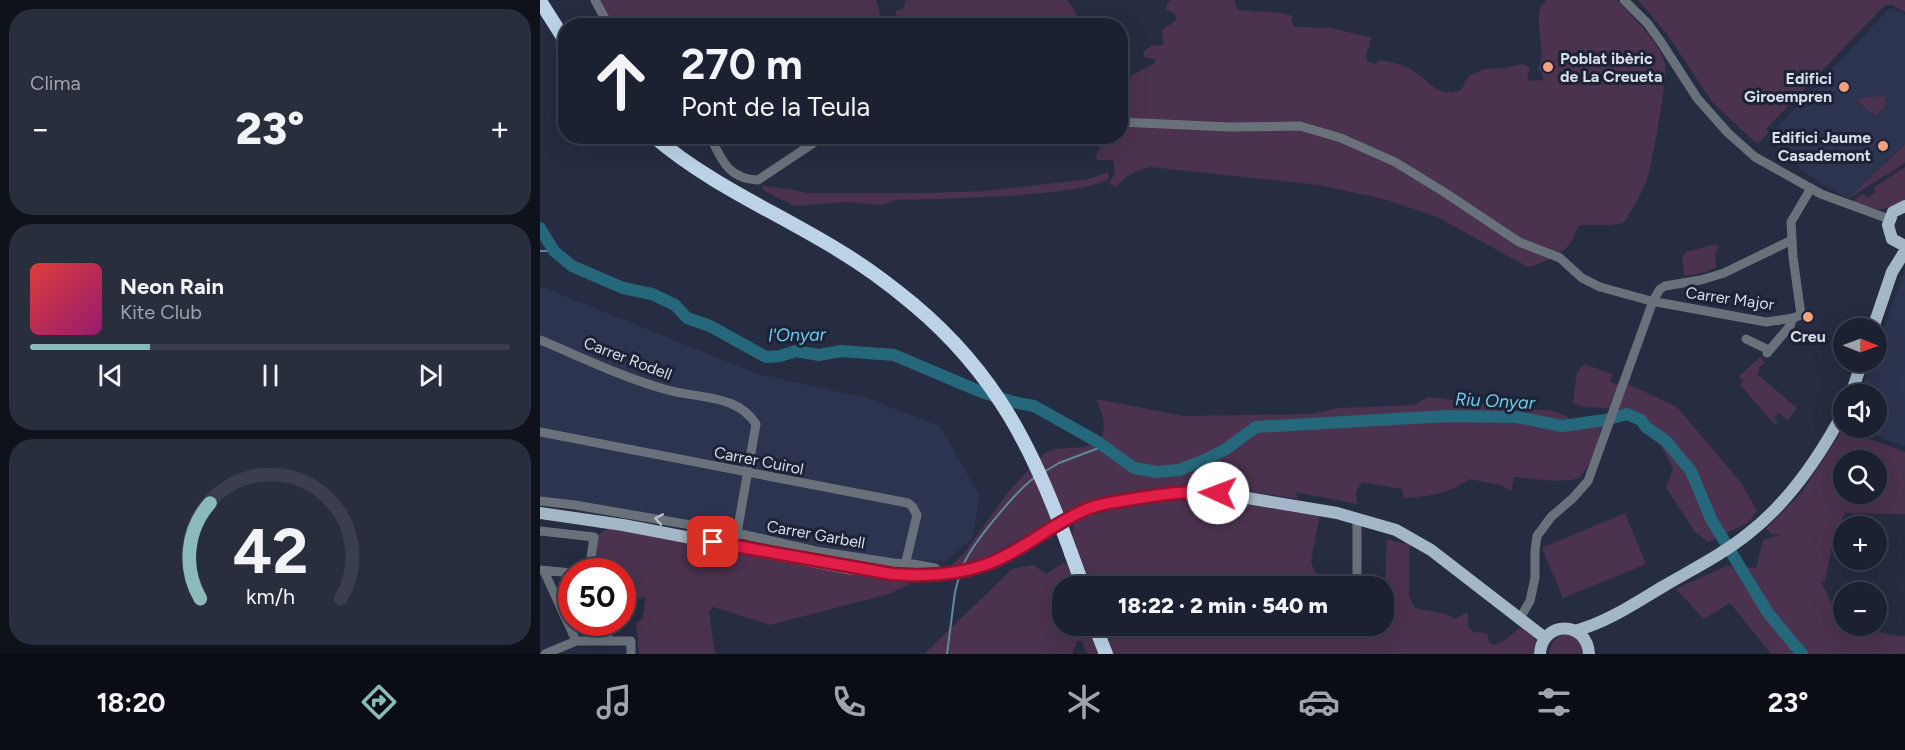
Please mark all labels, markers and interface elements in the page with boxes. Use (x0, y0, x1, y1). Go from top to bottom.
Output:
text: 270 m (681, 39, 803, 90)
icon: ahead (582, 42, 660, 120)
place label: Poblat ibèric de La Creueta (1560, 49, 1662, 86)
marker: Poblat ibèric de La Creueta (1541, 60, 1555, 74)
place label: Edifici Giroempren (1744, 69, 1832, 106)
text: Clima (30, 71, 81, 95)
marker: Edifici Giroempren (1837, 80, 1851, 94)
text: Pont de la Teula (681, 90, 870, 123)
text: 23° (236, 101, 304, 155)
text: − (30, 109, 51, 148)
text: + (489, 109, 510, 148)
place label: Edifici Jaume Casademont (1771, 128, 1871, 165)
marker: Edifici Jaume Casademont (1876, 139, 1890, 153)
text: Neon Rain (120, 273, 224, 300)
street label: Carrer Major (1684, 283, 1776, 314)
text: Kite Club (120, 300, 202, 324)
marker: Creu (1801, 310, 1815, 324)
north arrow (1833, 318, 1887, 372)
map controls (1833, 318, 1887, 636)
water label: l'Onyar (768, 323, 827, 346)
place label: Creu (1790, 327, 1826, 346)
street label: Carrer Rodell (581, 333, 675, 384)
icon: previous (94, 359, 127, 392)
icon: pause (254, 359, 287, 392)
icon: next (414, 359, 447, 392)
button: sound (1833, 384, 1887, 438)
water label: Riu Onyar (1455, 388, 1536, 414)
street label: Carrer Cuirol (712, 442, 805, 478)
button: search (1833, 450, 1887, 504)
position arrow (1186, 461, 1250, 525)
text: 42 (232, 514, 308, 589)
one-way arrow (654, 514, 664, 526)
pin (687, 516, 738, 567)
street label: Carrer Garbell (765, 516, 867, 552)
button: + (1833, 516, 1887, 570)
icon: arrive (696, 525, 729, 558)
speed limit sign: 50 (558, 558, 636, 636)
button: − (1833, 582, 1887, 636)
text: km/h (246, 584, 294, 609)
text: 18:22 · 2 min · 540 m (1118, 592, 1328, 619)
icon: directions (358, 681, 400, 723)
icon: music (593, 681, 635, 723)
icon: phone (828, 681, 870, 723)
icon: climate (1063, 681, 1105, 723)
icon: car (1298, 681, 1340, 723)
icon: filters (1533, 681, 1575, 723)
text: 18:20 (96, 686, 166, 719)
text: 23° (1768, 686, 1808, 719)

